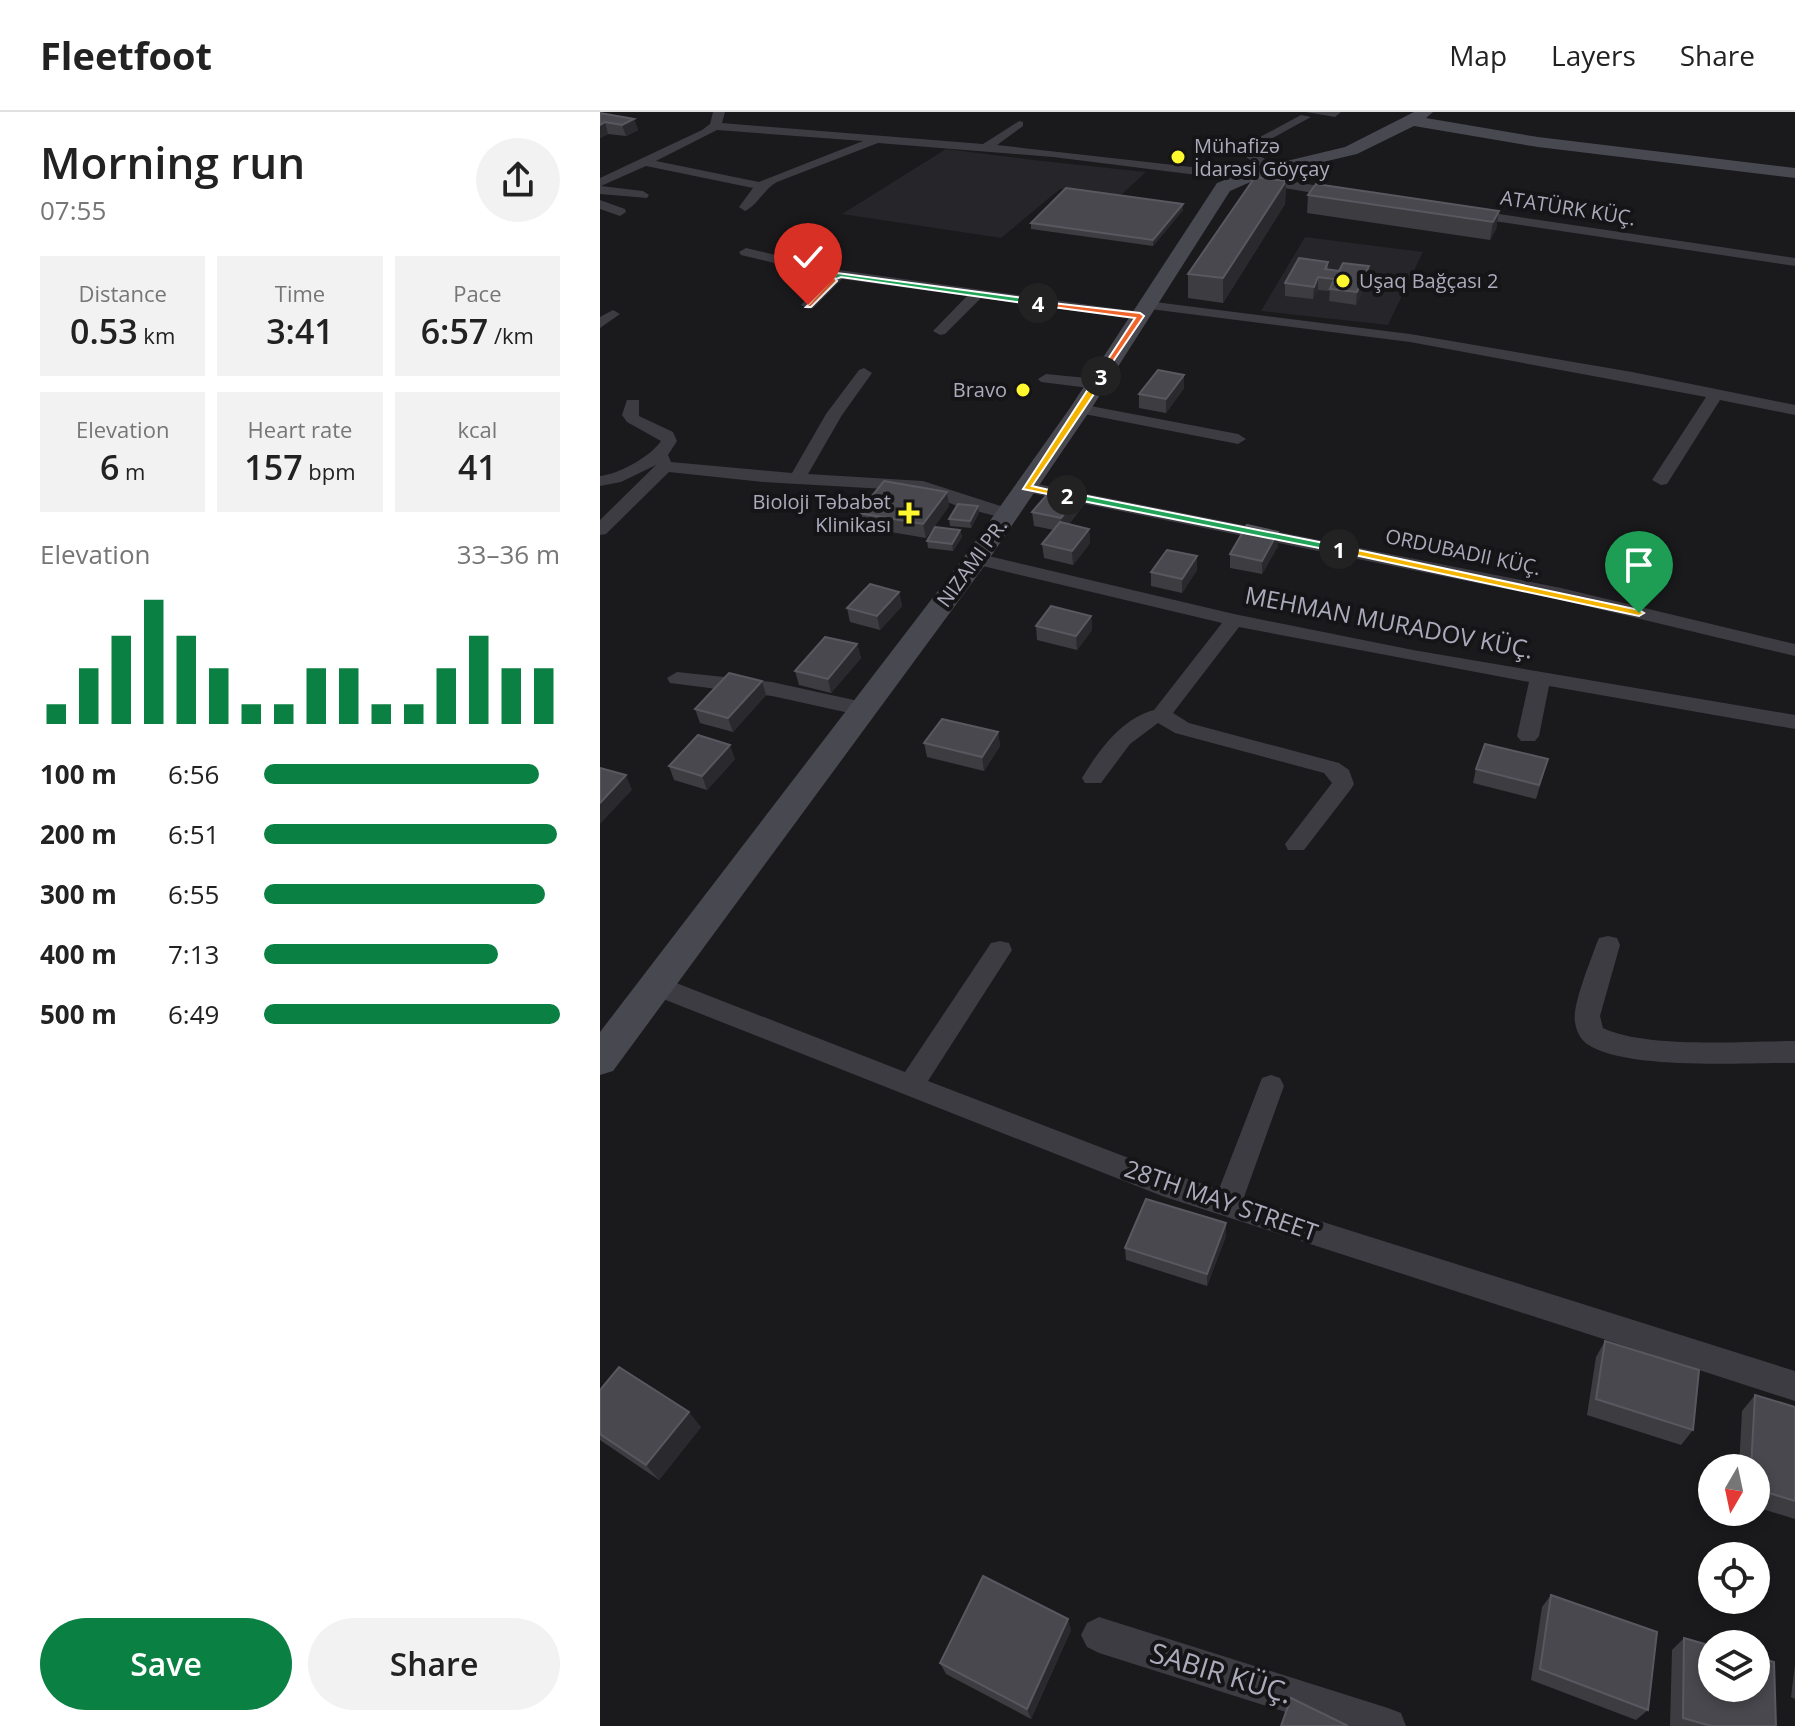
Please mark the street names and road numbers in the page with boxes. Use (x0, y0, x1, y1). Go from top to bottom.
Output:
street label: ATATÜRK KÜÇ. (1499, 184, 1638, 232)
street label: NIZAMI PR. (930, 513, 1013, 612)
street label: ORDUBADII KÜÇ. (1383, 522, 1543, 581)
street label: MEHMAN MURADOV KÜÇ. (1242, 577, 1536, 666)
street label: 28TH MAY STREET (1121, 1151, 1322, 1248)
street label: SABIR KÜÇ. (1146, 1633, 1297, 1712)

